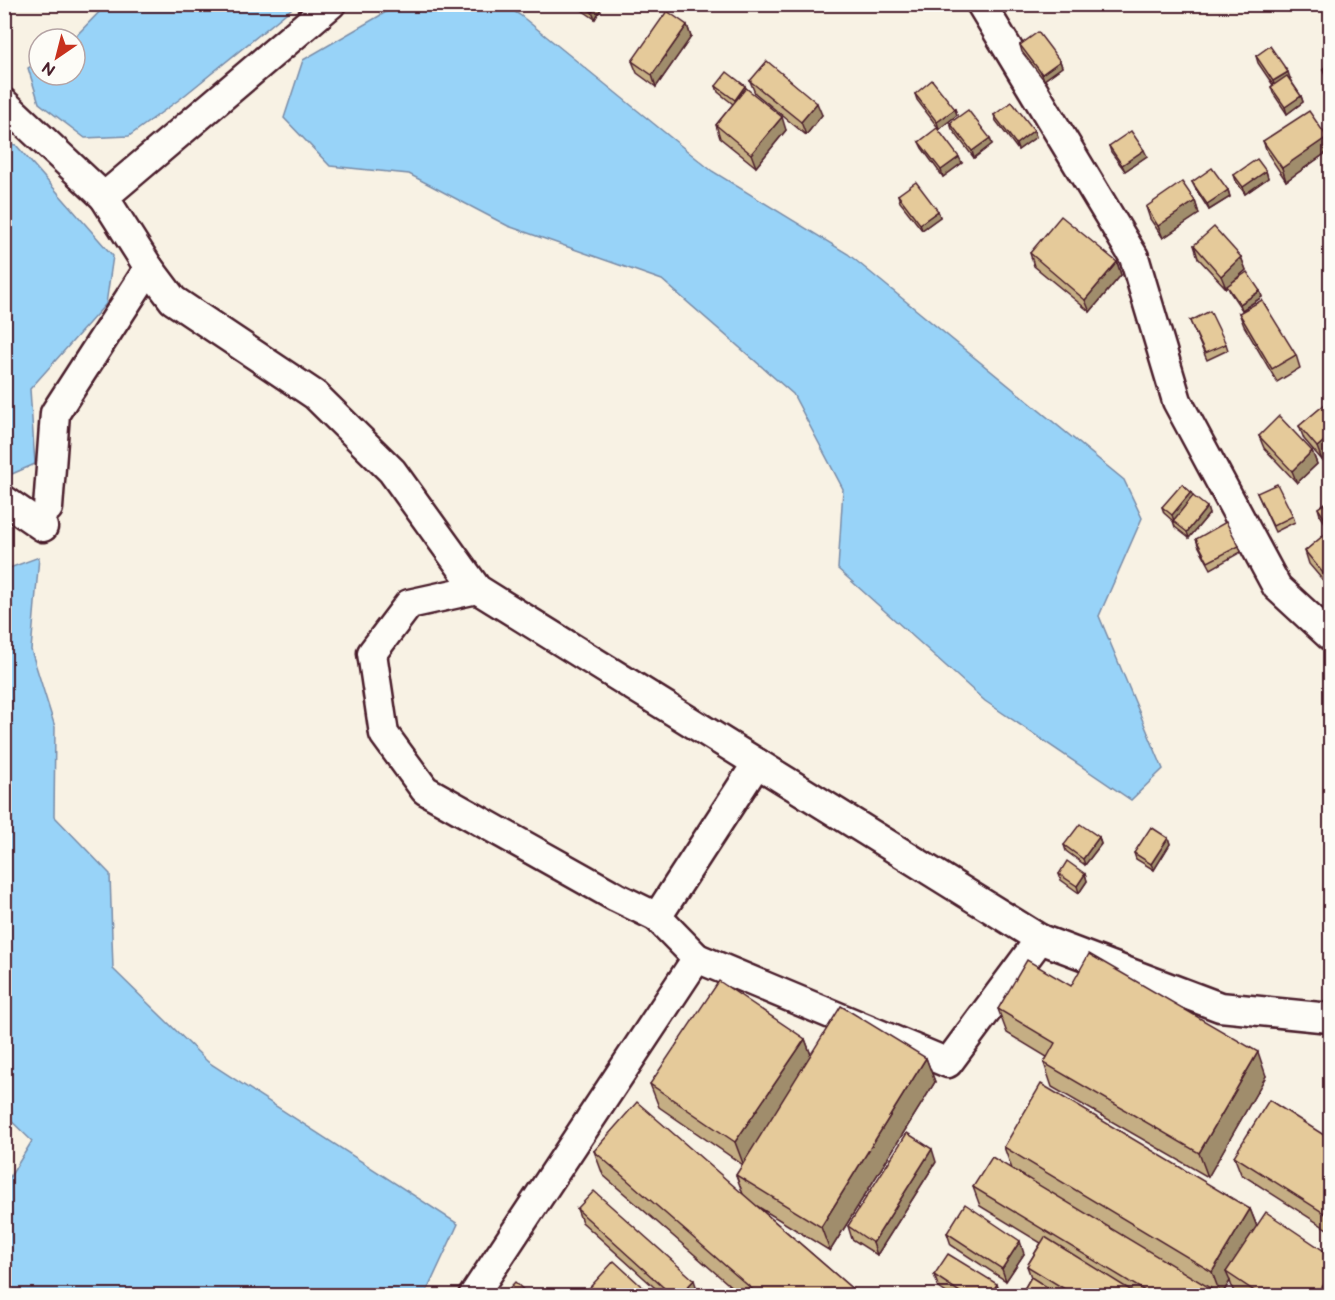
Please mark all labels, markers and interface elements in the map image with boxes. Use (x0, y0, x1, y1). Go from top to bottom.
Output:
north arrow (27, 27, 87, 87)
text: N (39, 57, 60, 79)

